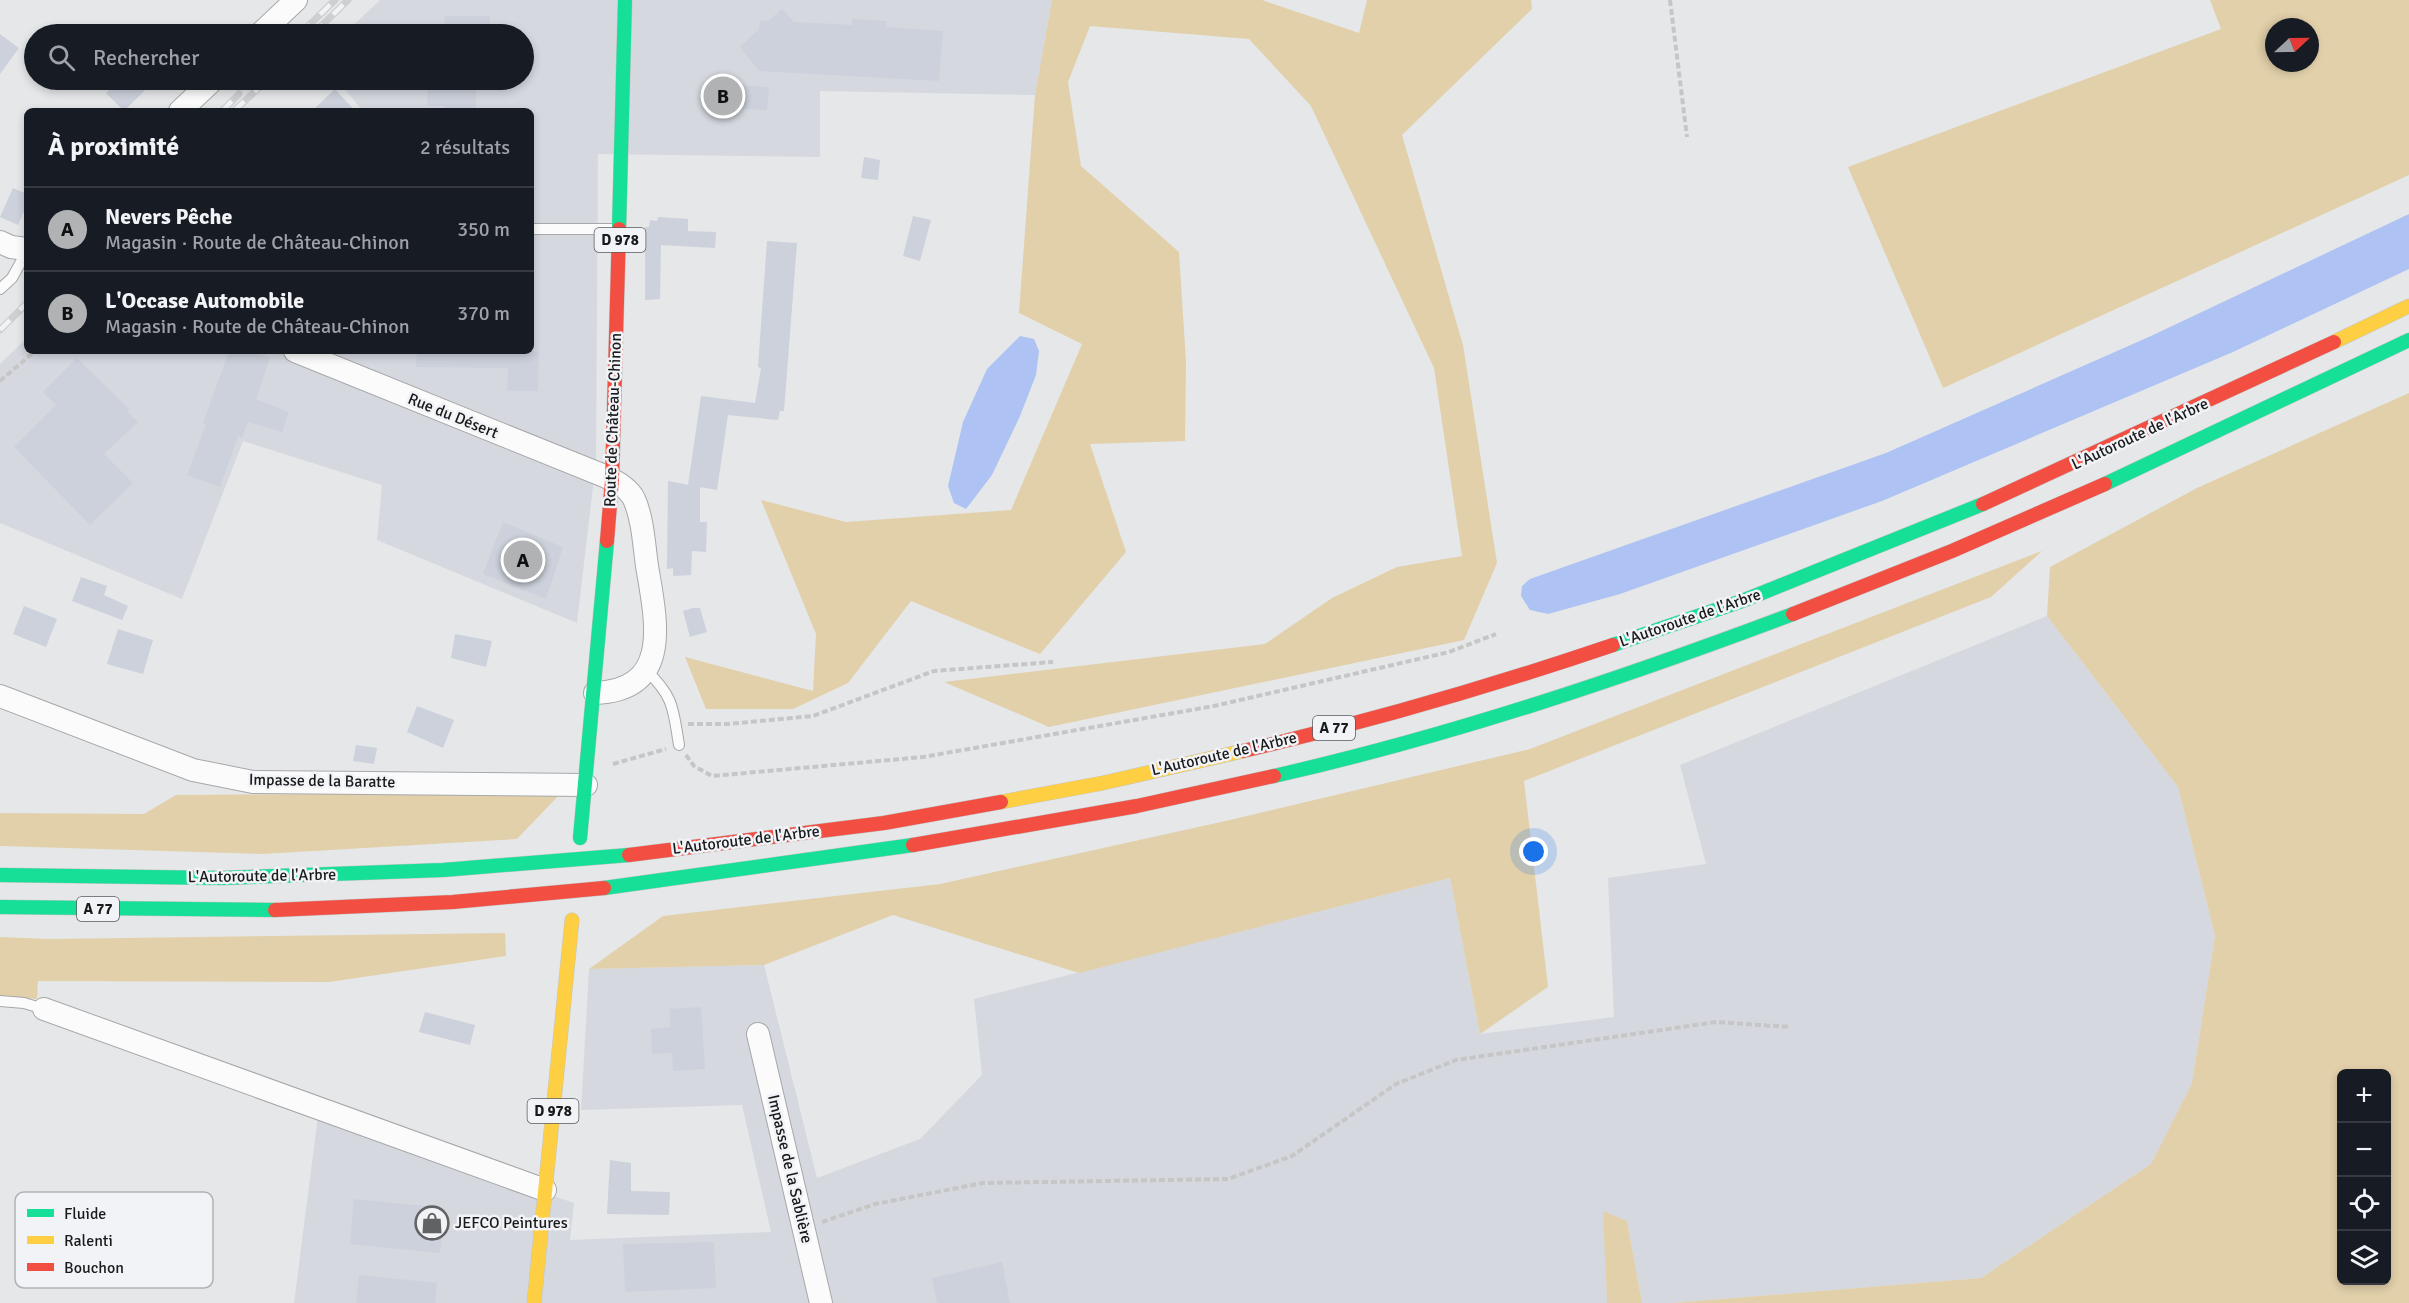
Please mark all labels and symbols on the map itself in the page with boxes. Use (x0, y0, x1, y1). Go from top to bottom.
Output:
north arrow (2265, 18, 2319, 72)
pin: B (704, 74, 742, 118)
road number: D 978 (594, 228, 646, 252)
street label: Route de Château-Chinon (600, 333, 626, 507)
street label: Rue du Désert (405, 389, 501, 443)
street label: L'Autoroute de l'Arbre (2068, 394, 2212, 474)
pin: A (504, 538, 542, 582)
street label: L'Autoroute de l'Arbre (1617, 584, 1763, 652)
road number: A 77 (1313, 716, 1355, 740)
street label: L'Autoroute de l'Arbre (1149, 728, 1299, 780)
street label: Impasse de la Baratte (249, 770, 395, 792)
street label: L'Autoroute de l'Arbre (671, 821, 821, 859)
your location (1519, 837, 1548, 866)
street label: L'Autoroute de l'Arbre (188, 865, 336, 887)
road number: A 77 (77, 897, 119, 921)
street label: Impasse de la Sablière (763, 1093, 817, 1245)
road number: D 978 (528, 1099, 578, 1123)
legend (15, 1192, 213, 1288)
text: Fluide (64, 1204, 106, 1224)
shop icon: JEFCO Peintures (414, 1205, 450, 1241)
place label: JEFCO Peintures (455, 1213, 568, 1233)
text: Ralenti (64, 1231, 113, 1251)
text: Bouchon (64, 1258, 124, 1278)

